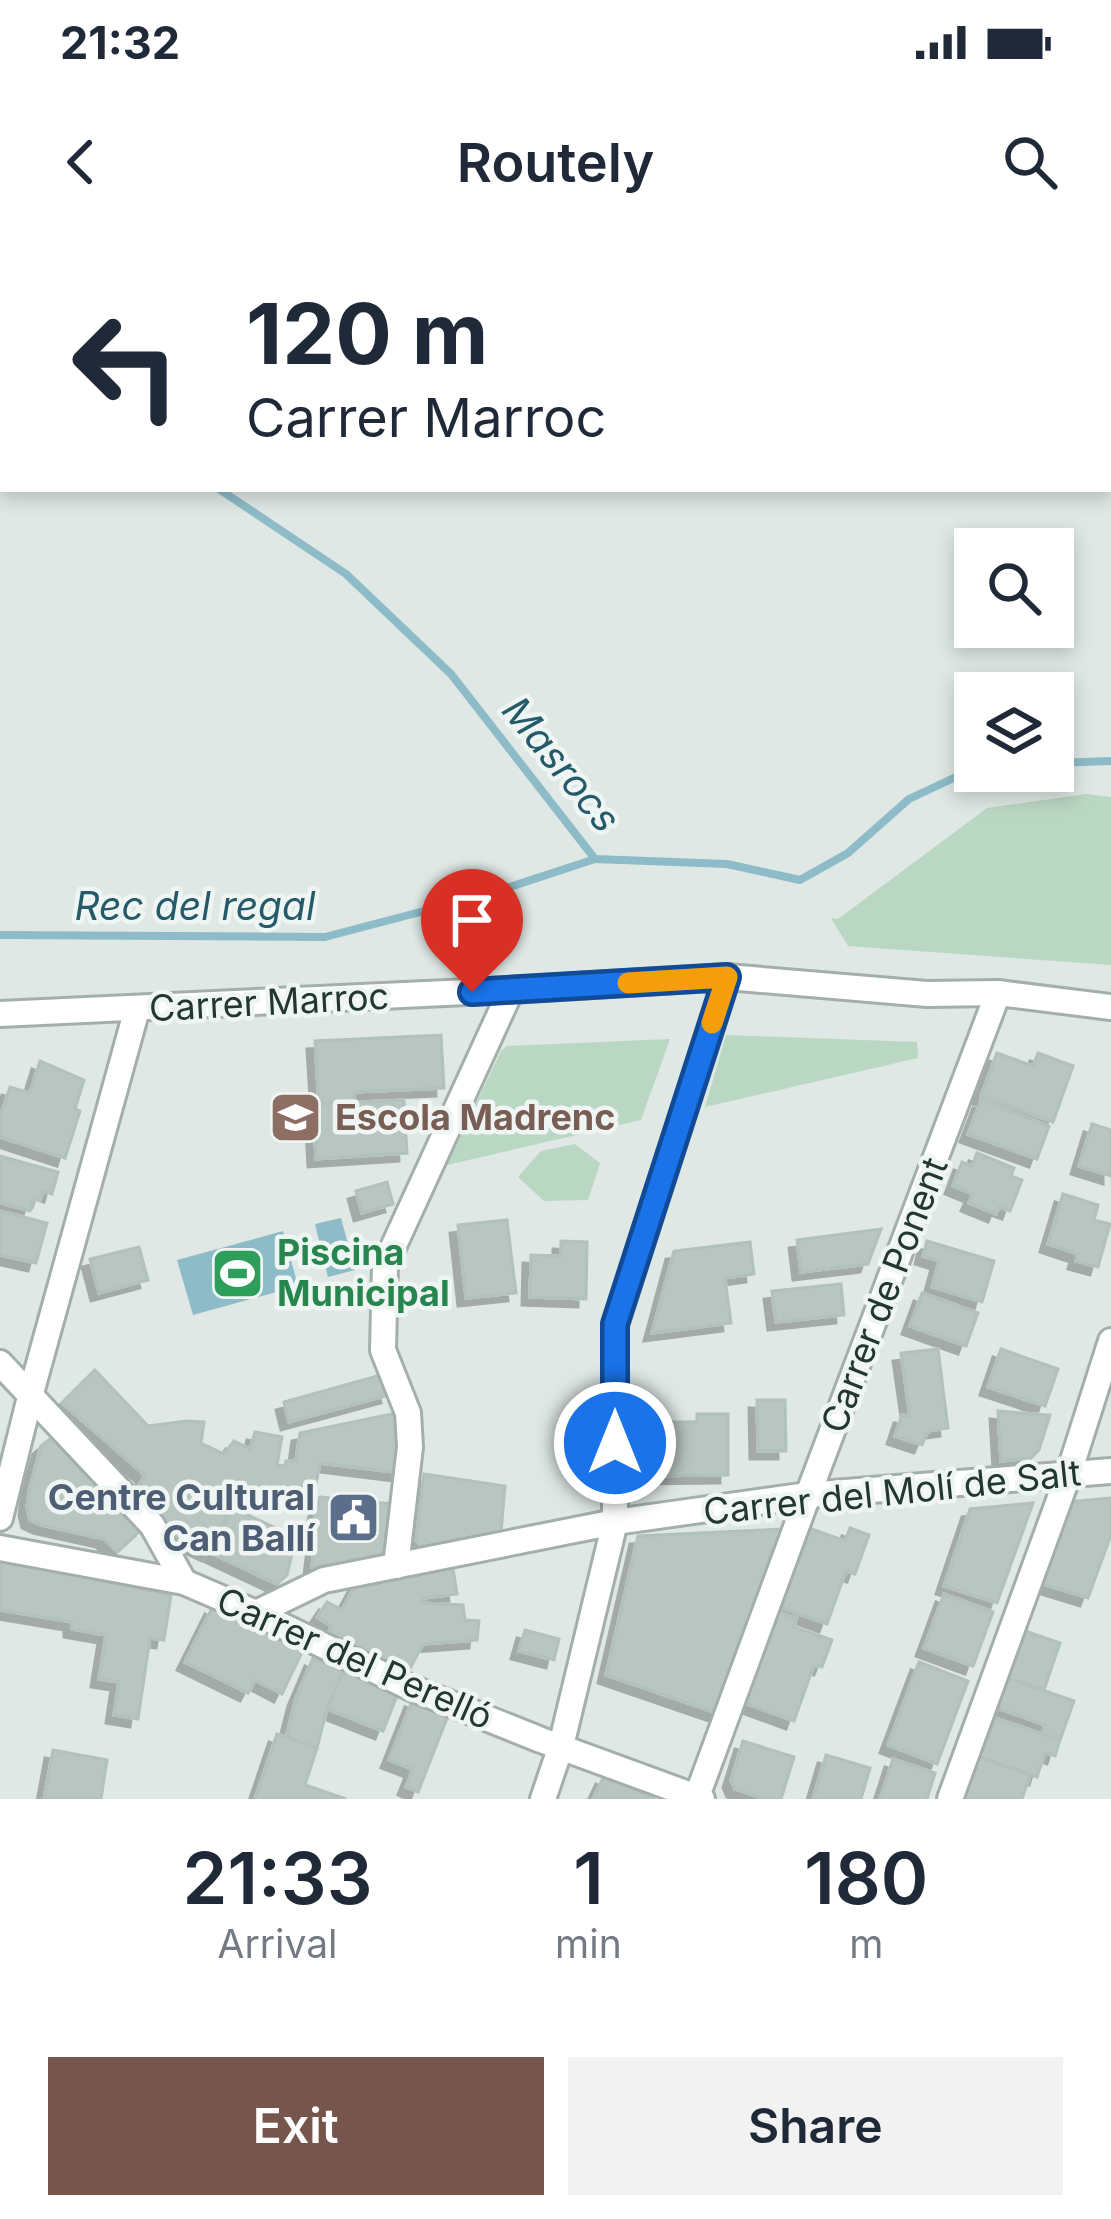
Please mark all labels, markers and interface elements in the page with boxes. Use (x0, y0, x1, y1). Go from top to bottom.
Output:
text: 21:32 (60, 15, 180, 70)
icon: back (48, 129, 114, 195)
icon: search (997, 129, 1063, 195)
text: Routely (457, 130, 654, 195)
text: 120 m (246, 283, 488, 384)
icon: left (48, 288, 204, 444)
text: Carrer Marroc (246, 385, 606, 450)
map controls (954, 528, 1074, 792)
button: search (954, 528, 1074, 648)
button: layers (954, 672, 1074, 792)
water label: Masrocs (493, 687, 631, 841)
pin (421, 869, 523, 992)
water label: Rec del regal (75, 882, 316, 929)
icon: arrive (439, 887, 505, 953)
street label: Carrer Marroc (148, 974, 390, 1030)
school or university icon: Escola Madrenc (268, 1089, 324, 1145)
place label: Escola Madrenc (335, 1095, 615, 1139)
street label: Carrer de Ponent (811, 1151, 957, 1439)
place label: Piscina Municipal (277, 1230, 450, 1315)
sports icon: Piscina Municipal (210, 1245, 266, 1301)
position arrow (552, 1380, 678, 1506)
street label: Carrer del Molí de Salt (701, 1450, 1083, 1534)
place label: Centre Cultural Can Ballí (48, 1475, 316, 1560)
public building icon: Centre Cultural Can Ballí (326, 1490, 382, 1546)
street label: Carrer del Perelló (210, 1578, 500, 1738)
text: 21:33 (183, 1834, 372, 1921)
text: 1 (573, 1834, 604, 1921)
text: 180 (804, 1834, 928, 1921)
text: Arrival (218, 1920, 338, 1967)
text: min (555, 1920, 622, 1967)
text: m (849, 1920, 883, 1967)
button: Exit (48, 2057, 544, 2195)
button: Share (568, 2057, 1063, 2195)

